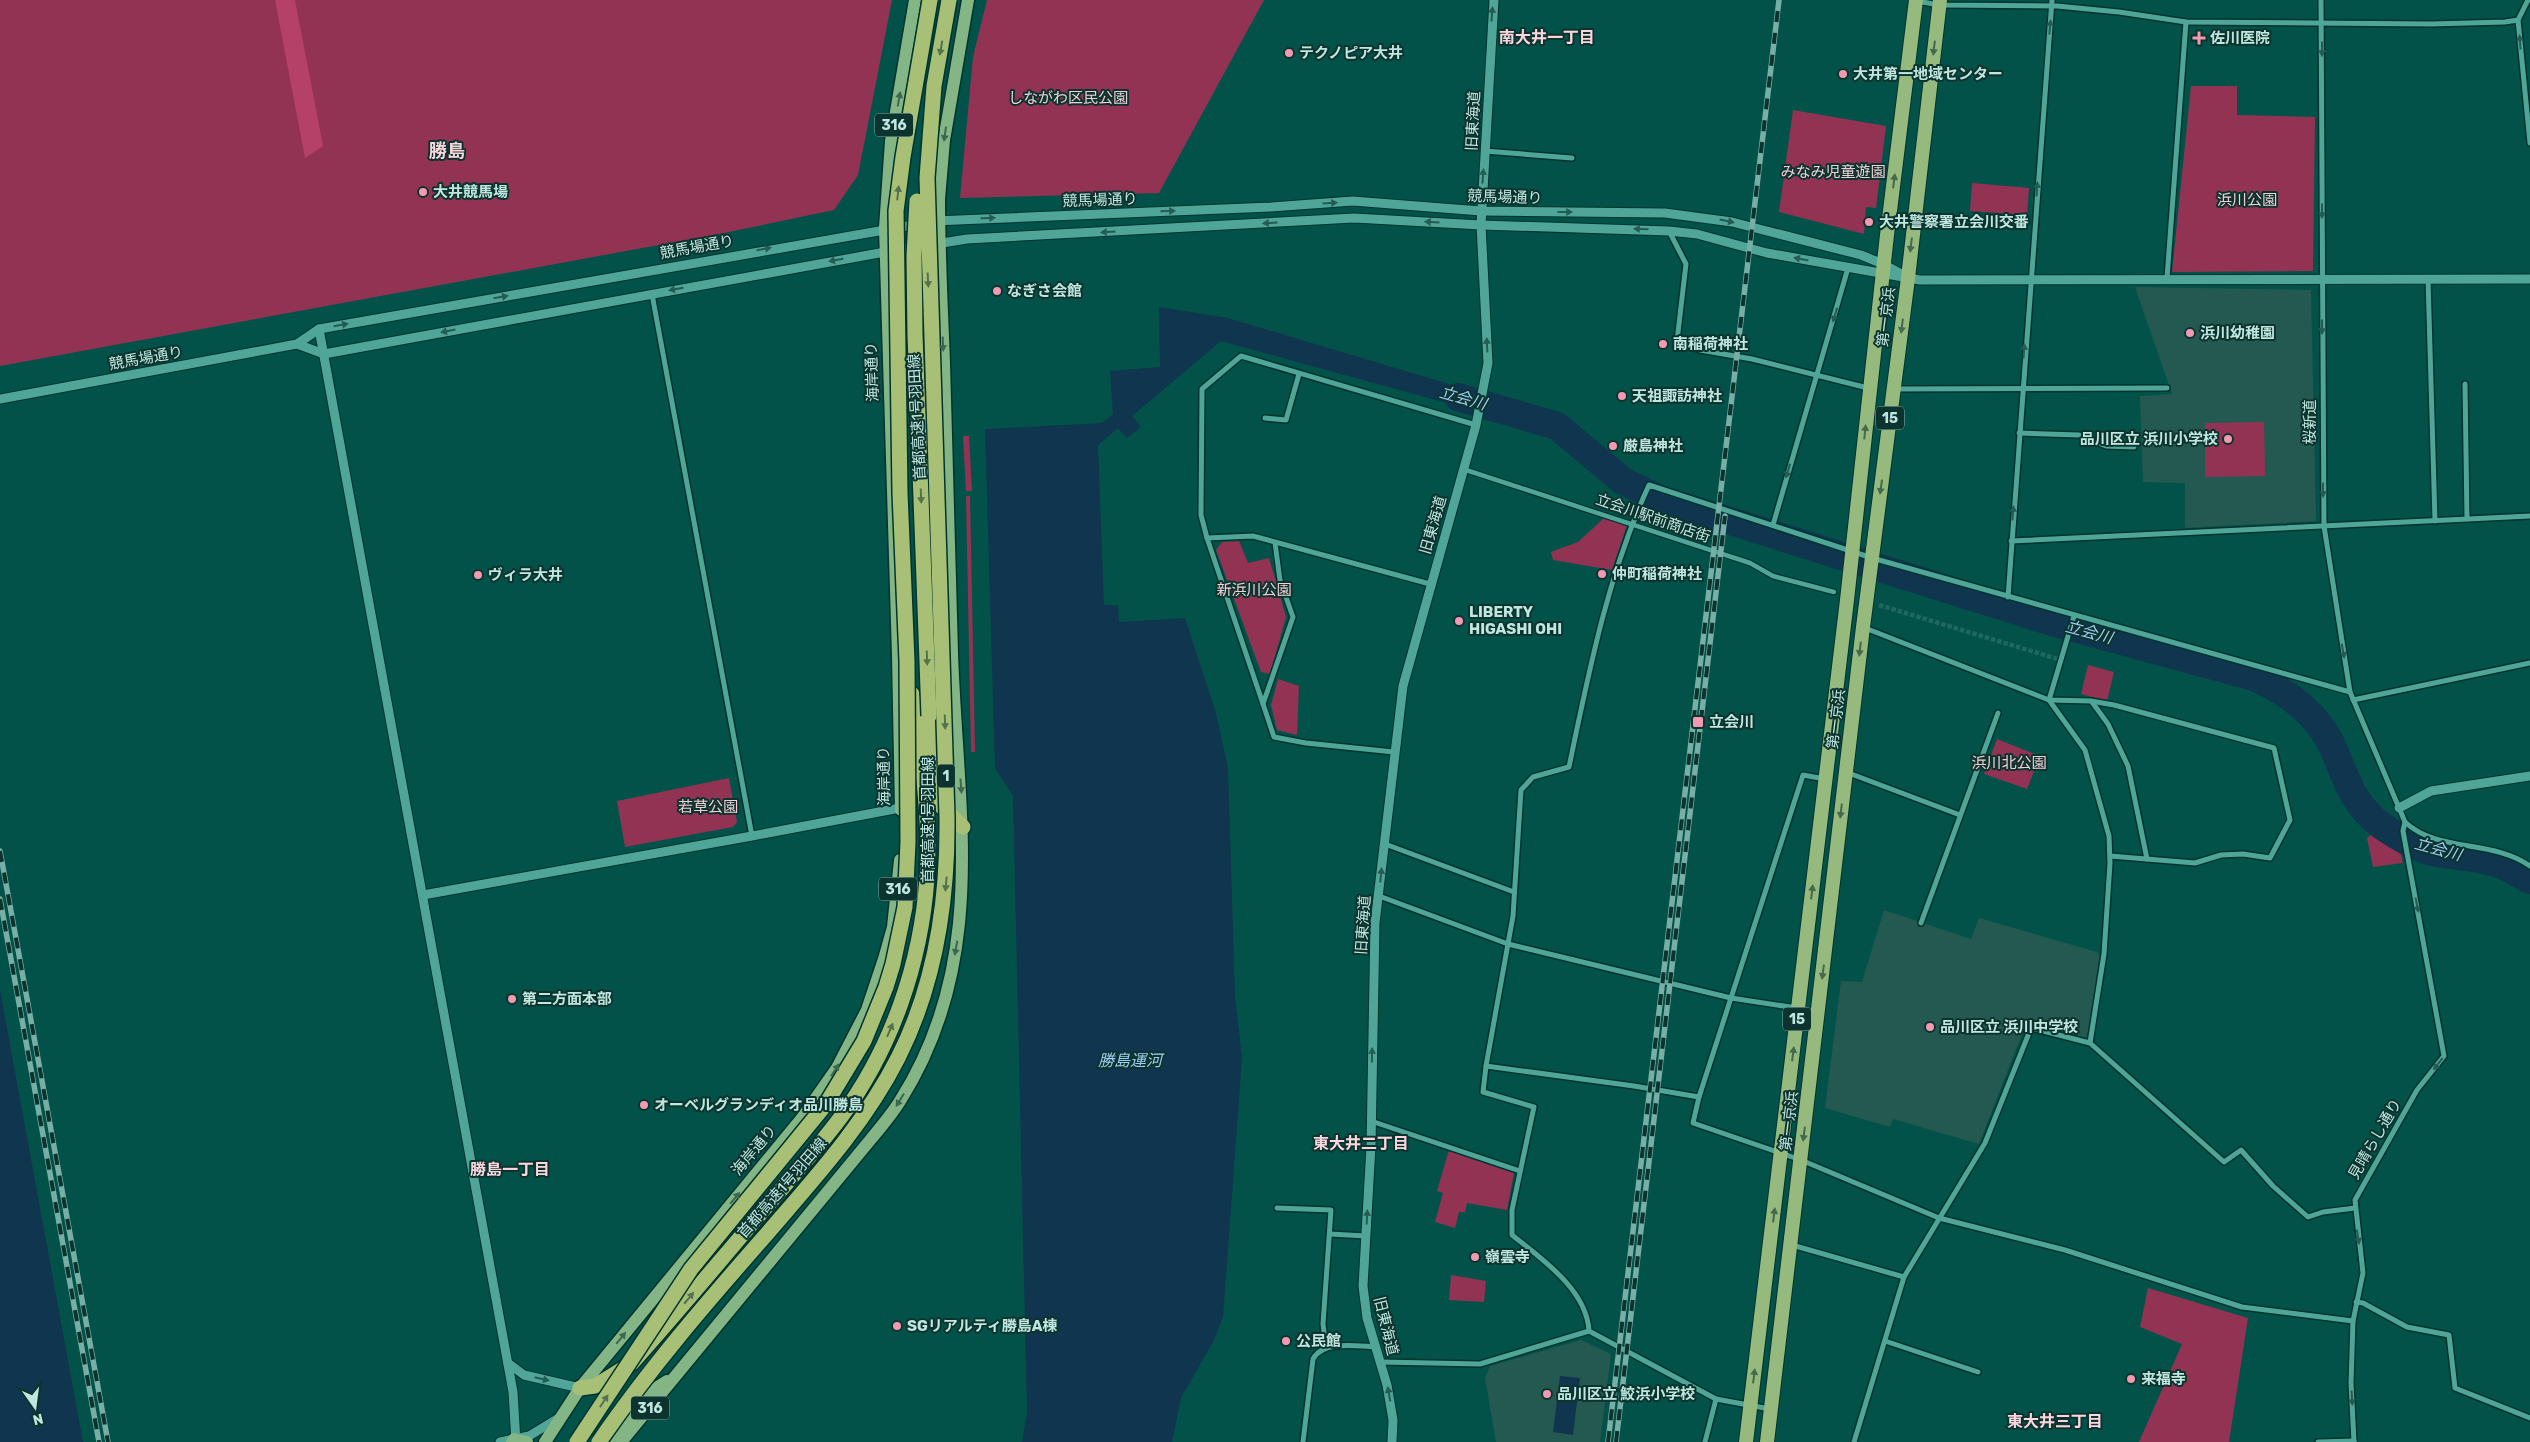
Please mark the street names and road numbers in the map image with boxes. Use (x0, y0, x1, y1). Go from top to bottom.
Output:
street label: 旧東海道 (1462, 91, 1484, 151)
road number: 316 (875, 114, 913, 136)
street label: 競馬場通り (1467, 187, 1543, 207)
street label: 競馬場通り (1062, 190, 1138, 210)
street label: 競馬場通り (658, 232, 736, 262)
street label: 第一京浜 (1873, 286, 1899, 348)
street label: 海岸通り (862, 342, 882, 402)
street label: 競馬場通り (107, 343, 185, 373)
street label: 首都高速1号羽田線 (905, 353, 929, 481)
street label: 桜新道 (2301, 399, 2319, 445)
road number: 15 (1876, 406, 1904, 429)
street label: 立会川駅前商店街 (1593, 490, 1713, 546)
street label: 旧東海道 (1416, 494, 1450, 556)
street label: 第一京浜 (1823, 688, 1849, 750)
street label: 海岸通り (874, 746, 894, 806)
street label: 首都高速1号羽田線 (919, 757, 937, 883)
road number: 1 (937, 764, 955, 788)
road number: 316 (879, 878, 917, 901)
street label: 旧東海道 (1352, 894, 1374, 956)
road number: 15 (1783, 1008, 1811, 1030)
street label: 第一京浜 (1776, 1090, 1802, 1152)
street label: 見晴らし通り (2345, 1096, 2405, 1182)
street label: 海岸通り (728, 1121, 780, 1179)
street label: 首都高速1号羽田線 (734, 1134, 830, 1242)
street label: 旧東海道 (1370, 1295, 1402, 1357)
road number: 316 (631, 1396, 669, 1420)

